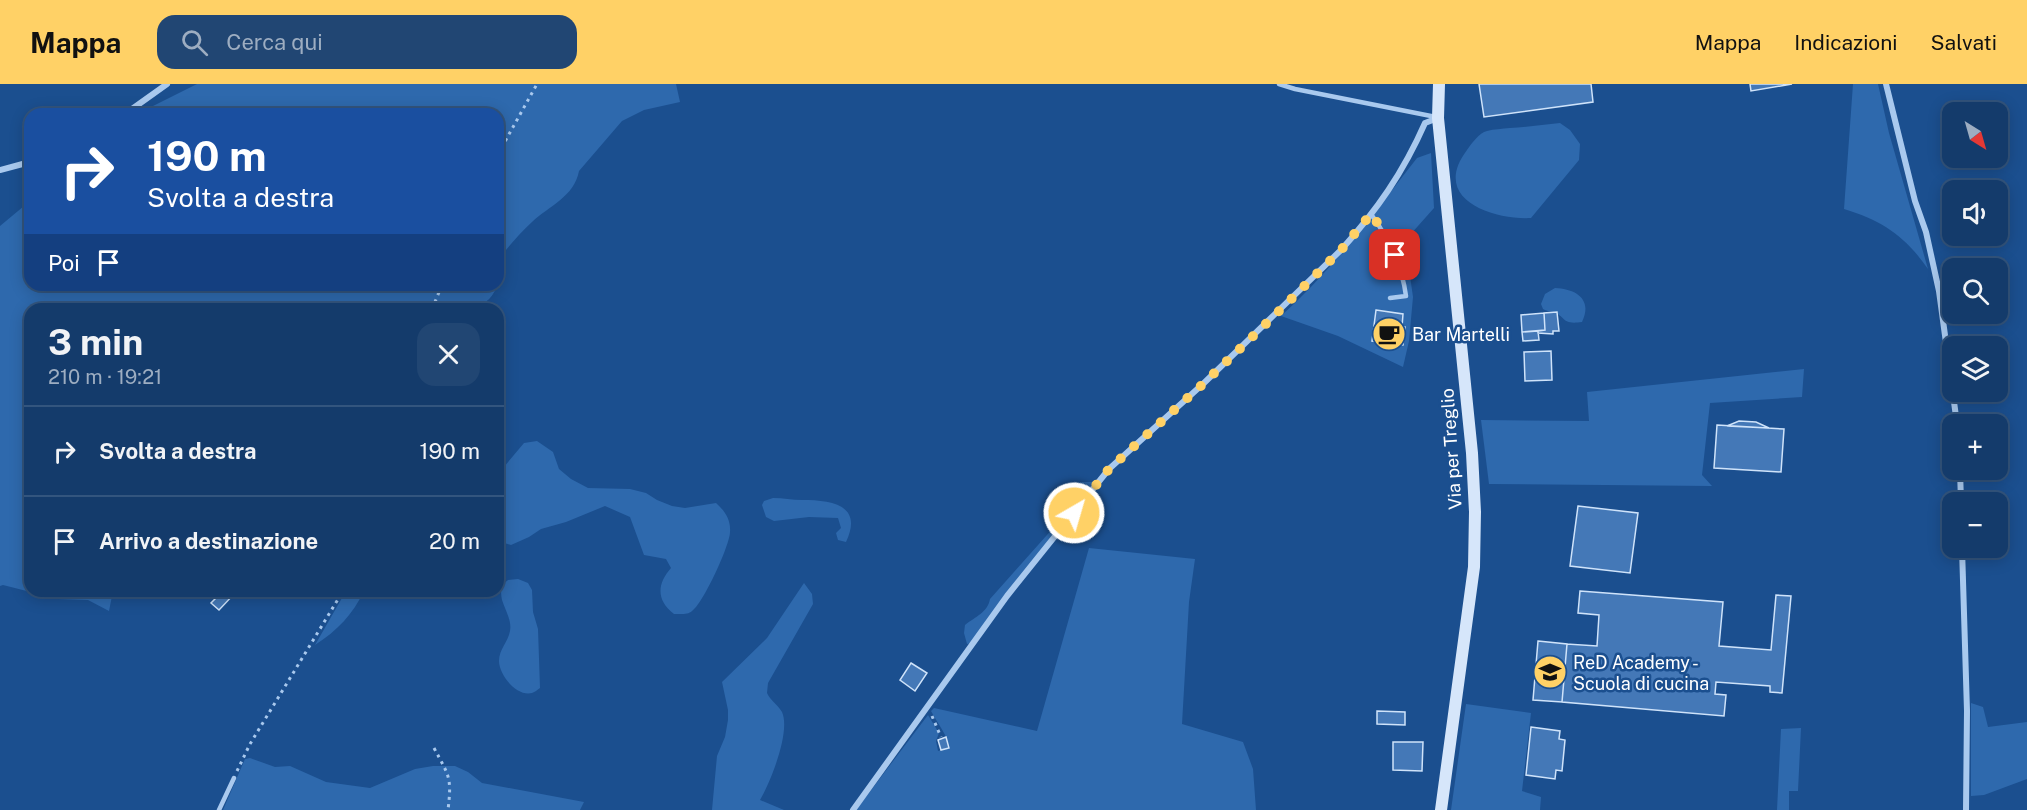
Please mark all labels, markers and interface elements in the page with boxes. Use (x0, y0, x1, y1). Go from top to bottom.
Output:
search box (157, 15, 577, 69)
text: Mappa (30, 26, 121, 59)
icon: search (178, 26, 211, 59)
text: Cerca qui (226, 29, 323, 55)
text: Mappa (1695, 30, 1761, 55)
text: Indicazioni (1794, 30, 1898, 55)
text: Salvati (1931, 30, 1997, 55)
north arrow (1942, 102, 2008, 168)
map controls (1942, 102, 2008, 558)
text: 190 m (147, 131, 267, 180)
icon: right (48, 132, 126, 210)
button: sound (1942, 180, 2008, 246)
text: Svolta a destra (147, 181, 334, 213)
pin (1369, 229, 1420, 280)
icon: arrive (1378, 238, 1411, 271)
icon: arrive (92, 246, 125, 279)
text: Poi (48, 250, 80, 276)
button: search (1942, 258, 2008, 324)
cafe icon: Bar Martelli (1371, 316, 1407, 352)
text: 3 min (48, 321, 143, 363)
button: close (417, 323, 480, 386)
place label: Bar Martelli (1412, 324, 1510, 345)
button: layers (1942, 336, 2008, 402)
text: 210 m · 19:21 (48, 365, 162, 389)
street label: Via per Treglio (1436, 388, 1466, 510)
button: + (1942, 414, 2008, 480)
icon: right (48, 435, 81, 468)
text: Svolta a destra (99, 438, 256, 464)
text: 190 m (420, 438, 480, 464)
position arrow (1042, 481, 1106, 545)
button: − (1942, 492, 2008, 558)
icon: arrive (48, 525, 81, 558)
text: Arrivo a destinazione (99, 528, 318, 554)
text: 20 m (429, 528, 480, 554)
place label: ReD Academy - Scuola di cucina (1573, 652, 1709, 694)
school or university icon: ReD Academy - Scuola di cucina (1532, 654, 1568, 690)

